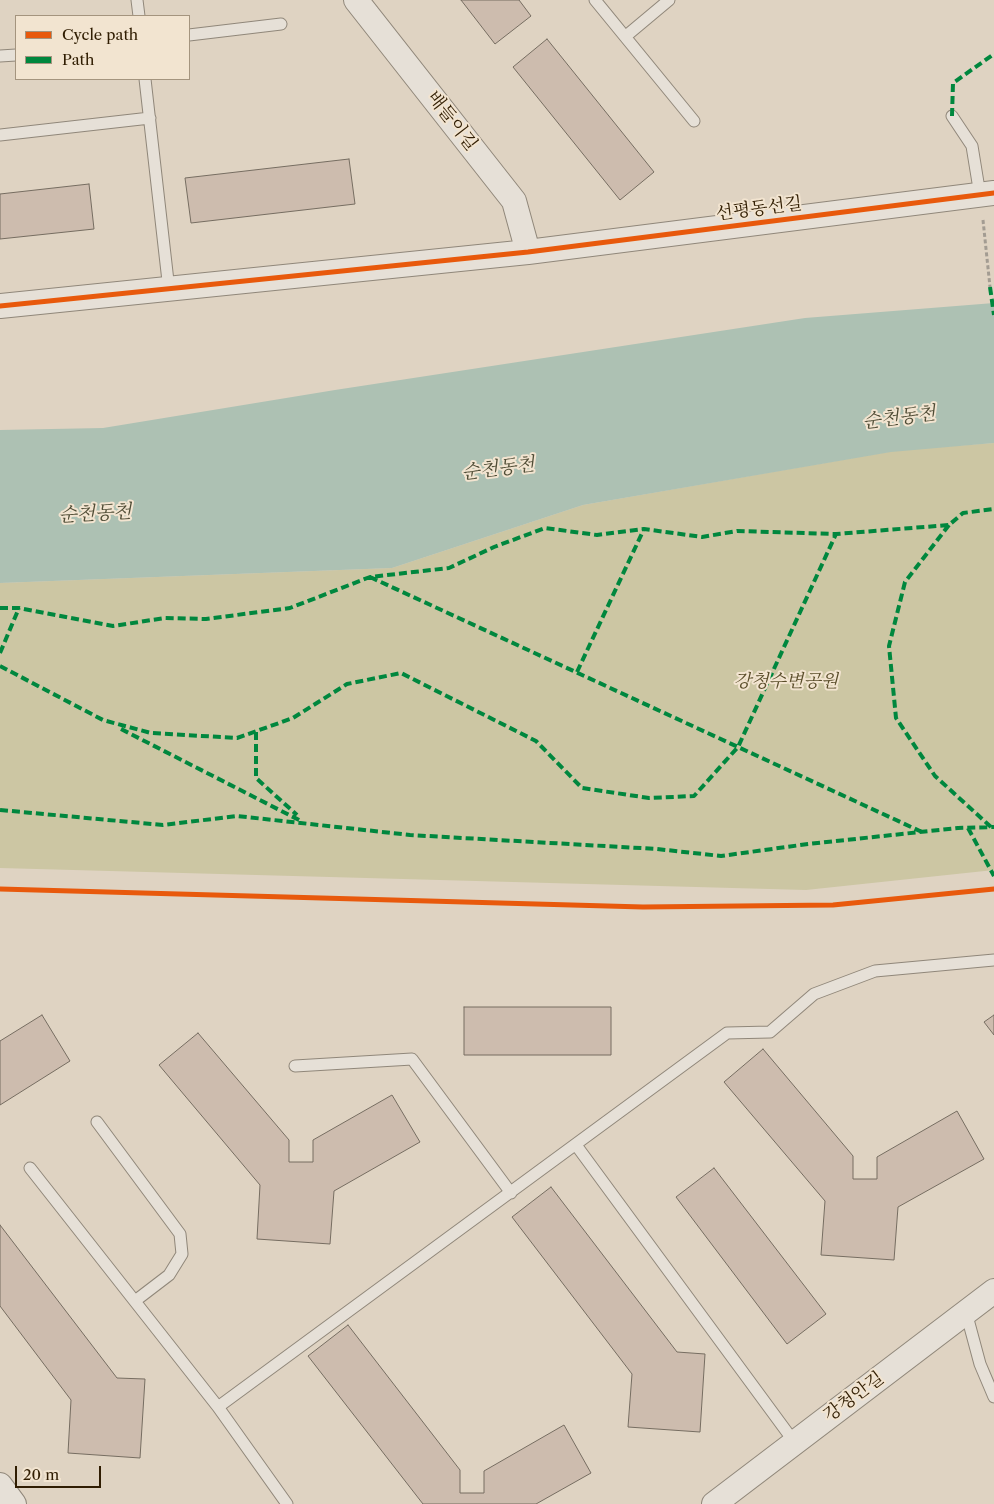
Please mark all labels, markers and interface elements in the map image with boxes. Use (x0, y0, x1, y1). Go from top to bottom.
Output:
legend (15, 15, 190, 80)
text: Cycle path (62, 25, 138, 44)
text: Path (62, 50, 94, 69)
street label: 배들이길 (422, 87, 482, 155)
street label: 선평동선길 (715, 193, 803, 225)
water label: 순천동천 (861, 402, 937, 434)
water label: 순천동천 (460, 453, 536, 485)
water label: 순천동천 (58, 501, 132, 527)
park label: 강청수변공원 (734, 671, 838, 693)
street label: 강청안길 (820, 1367, 888, 1427)
scale bar (18, 1456, 104, 1488)
text: 20 m (23, 1465, 59, 1484)

